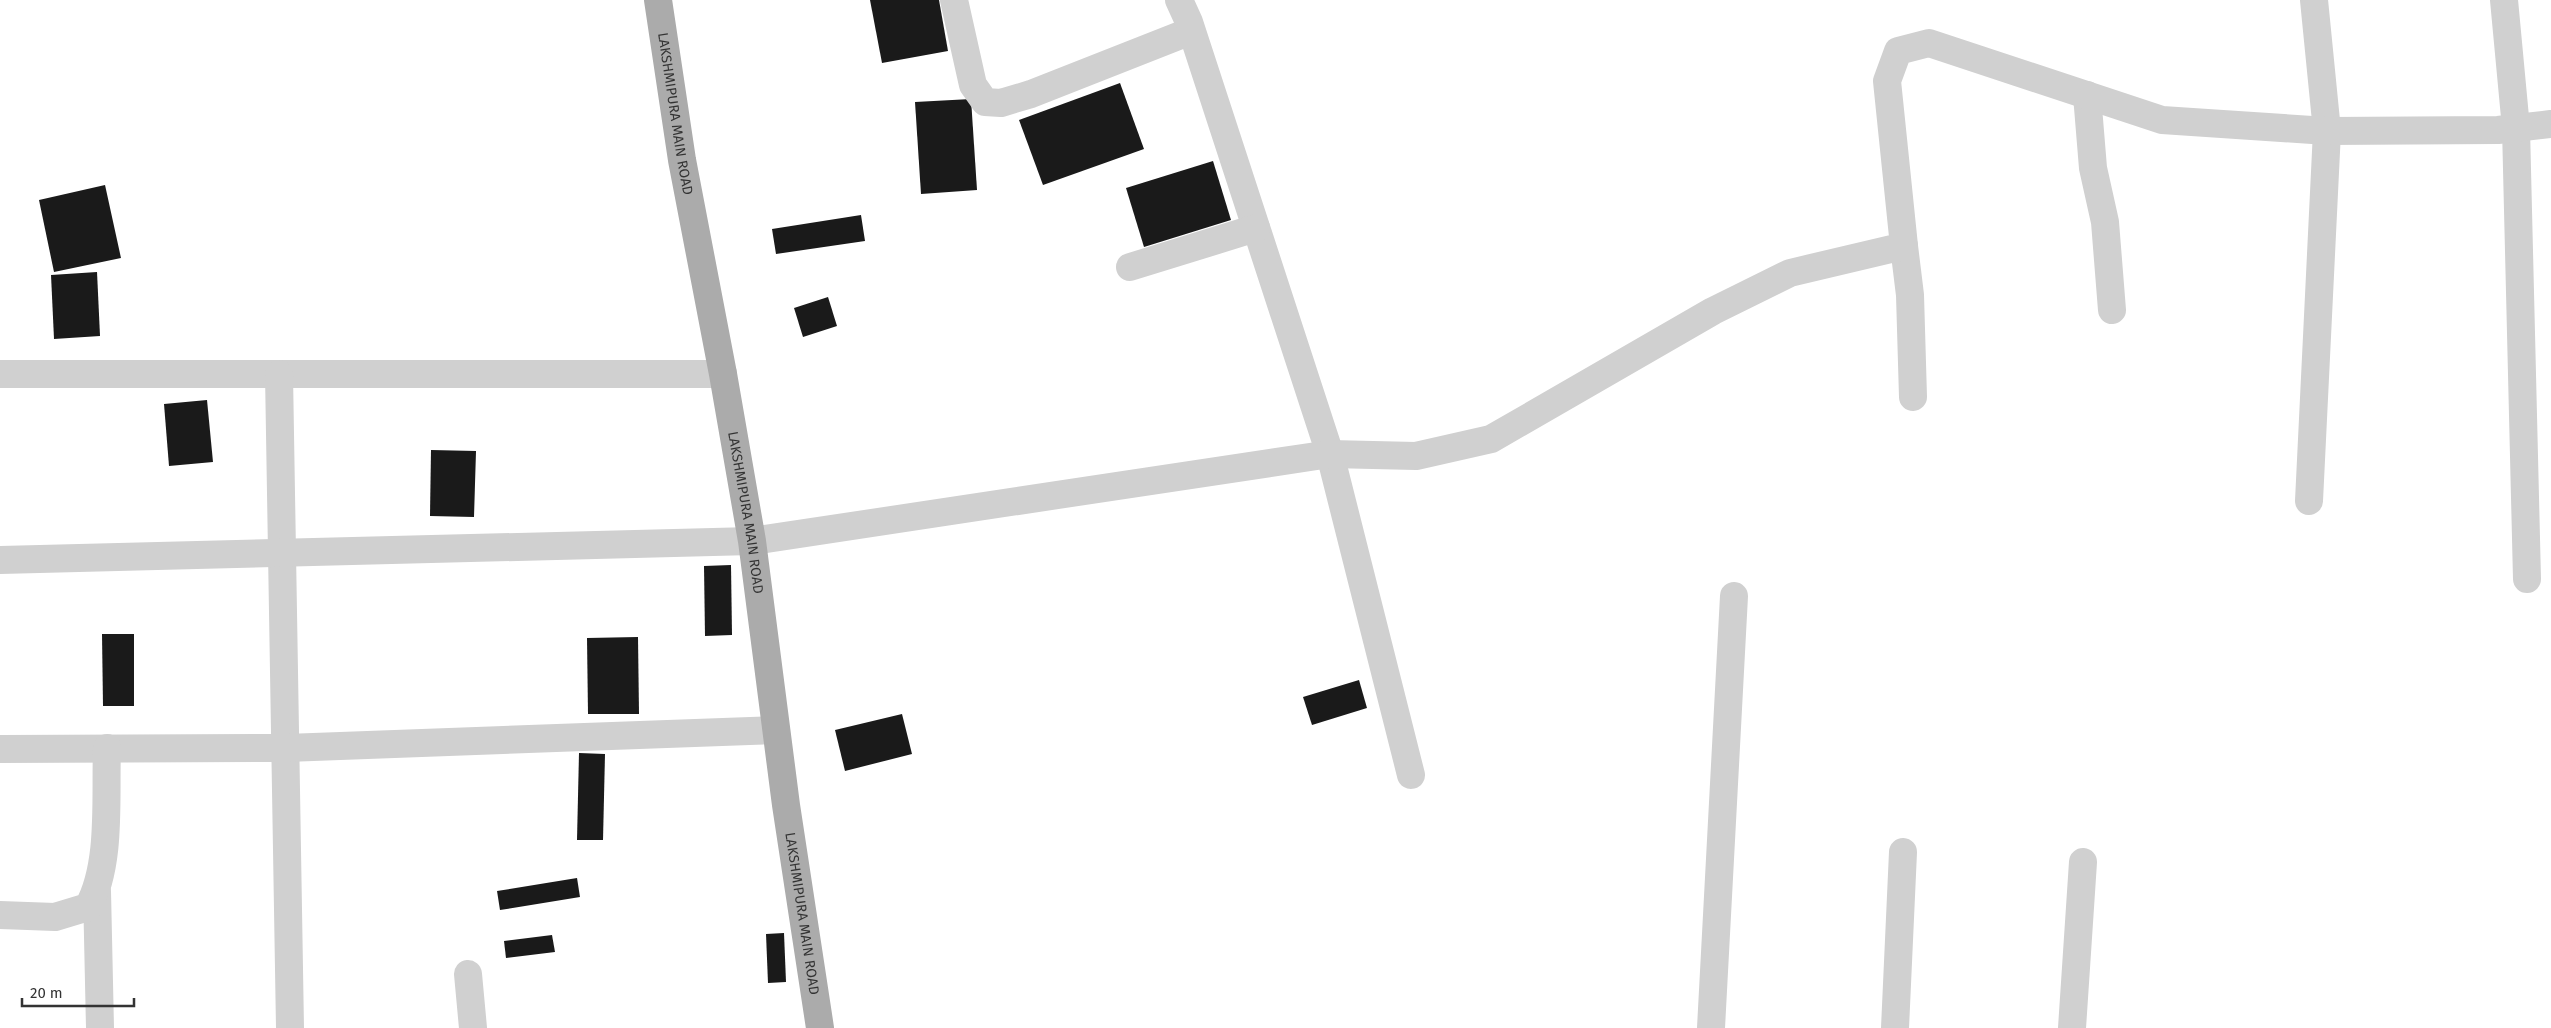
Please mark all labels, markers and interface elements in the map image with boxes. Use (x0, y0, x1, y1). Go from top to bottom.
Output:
street label: LAKSHMIPURA MAIN ROAD (654, 31, 697, 196)
street label: LAKSHMIPURA MAIN ROAD (725, 430, 767, 595)
street label: LAKSHMIPURA MAIN ROAD (782, 831, 823, 996)
scale bar (22, 976, 135, 1008)
text: 20 m (30, 984, 63, 1002)

